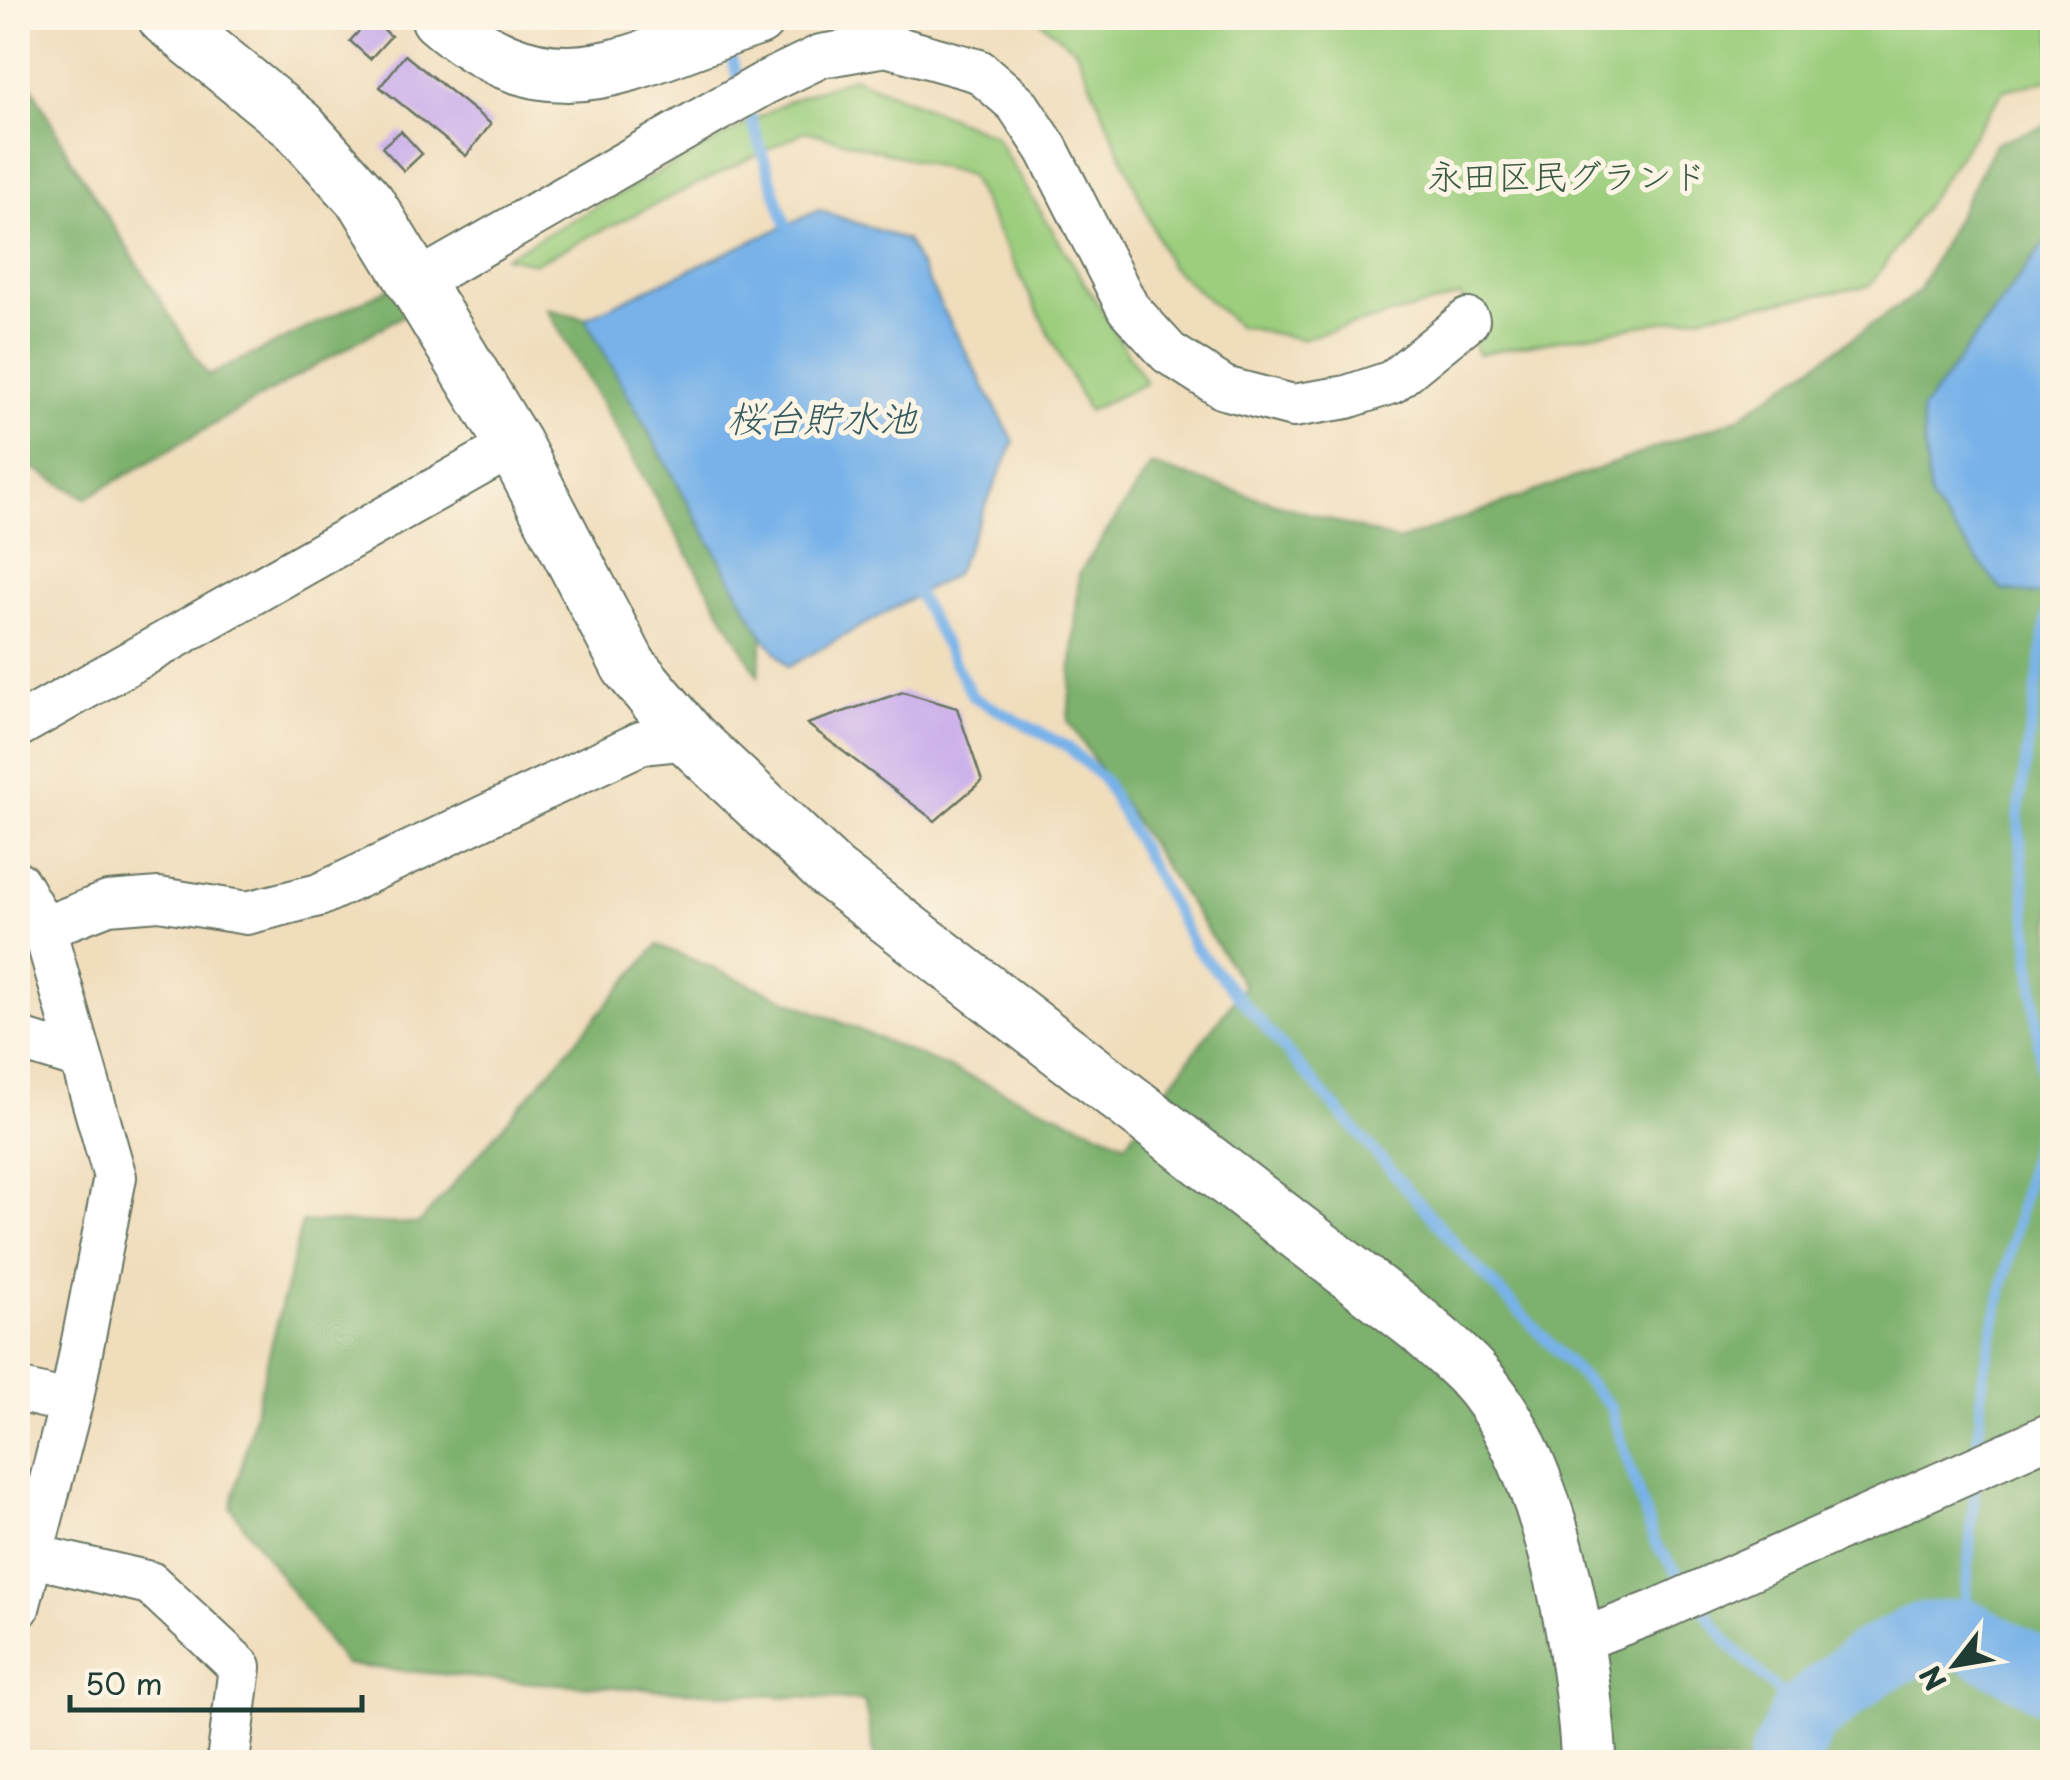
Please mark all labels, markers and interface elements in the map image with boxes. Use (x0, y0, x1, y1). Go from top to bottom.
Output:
park label: 永田区民グランド (1427, 148, 1707, 201)
water label: 桜台貯水池 (727, 388, 918, 445)
north arrow (1905, 1615, 2005, 1715)
scale bar (70, 1650, 362, 1712)
text: N (1908, 1658, 1956, 1699)
text: 50 m (85, 1660, 163, 1705)

